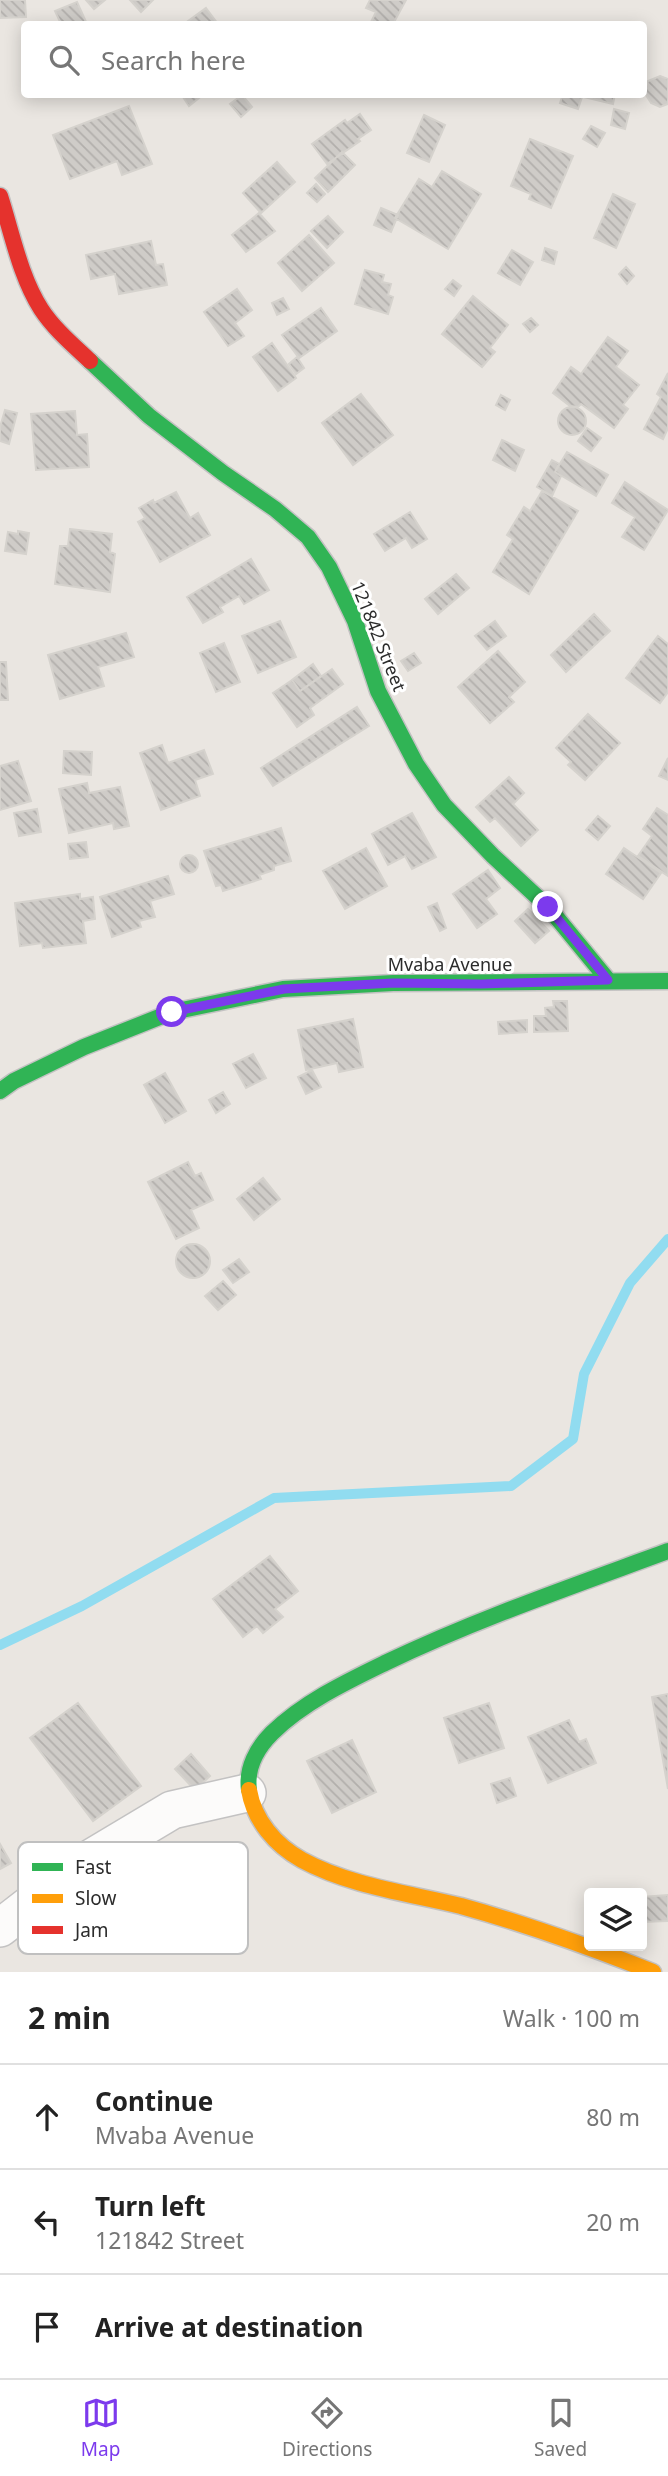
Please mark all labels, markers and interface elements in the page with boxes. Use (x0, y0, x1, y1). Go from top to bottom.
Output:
search box (21, 21, 647, 98)
icon: search (45, 41, 83, 79)
text: Search here (101, 42, 246, 78)
street label: 121842 Street (346, 577, 412, 695)
route end (532, 891, 563, 922)
street label: Mvaba Avenue (388, 952, 512, 976)
route start (156, 996, 187, 1027)
legend (18, 1842, 248, 1954)
text: Fast (75, 1854, 112, 1880)
text: Slow (75, 1885, 116, 1911)
map controls (584, 1888, 647, 1951)
button: layers (584, 1888, 647, 1951)
text: Jam (73, 1917, 109, 1943)
text: 2 min (28, 1997, 111, 2038)
text: Walk · 100 m (503, 2002, 640, 2034)
text: Continue (95, 2083, 213, 2119)
icon: ahead (28, 2098, 66, 2136)
text: 80 m (586, 2101, 640, 2133)
text: Mvaba Avenue (95, 2119, 254, 2151)
text: Turn left (95, 2188, 206, 2224)
icon: left (28, 2203, 66, 2241)
text: 20 m (586, 2206, 640, 2238)
text: 121842 Street (95, 2224, 244, 2256)
icon: arrive (28, 2308, 66, 2346)
text: Arrive at destination (95, 2309, 364, 2345)
tab: Map (81, 2394, 120, 2462)
tab: Directions (282, 2394, 372, 2462)
tab: Saved (534, 2394, 587, 2462)

